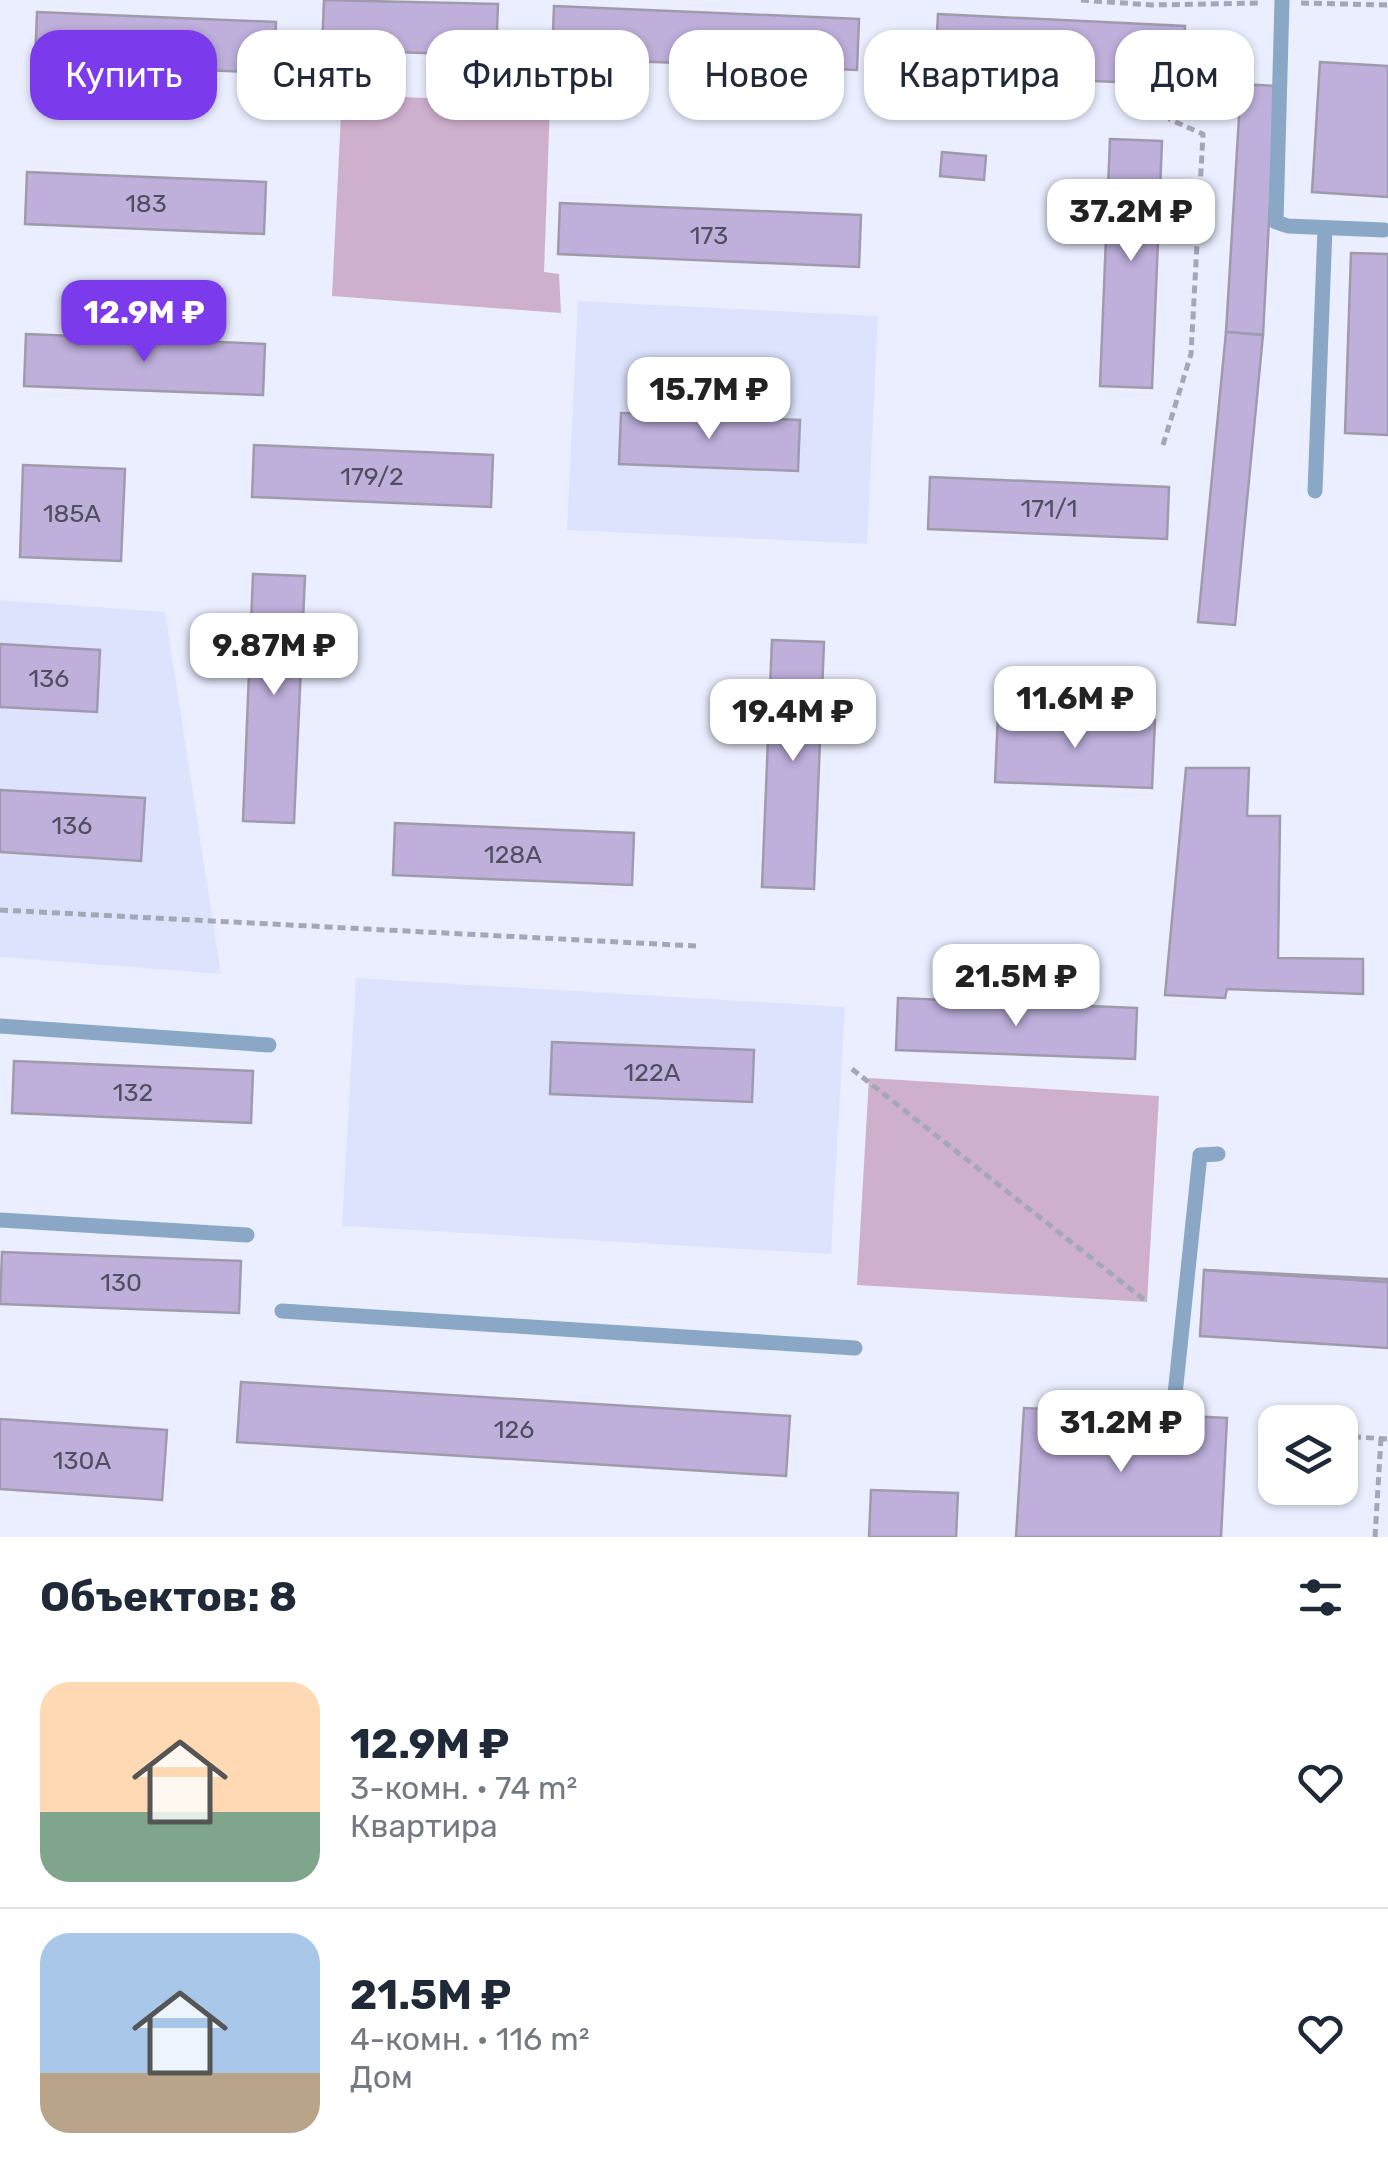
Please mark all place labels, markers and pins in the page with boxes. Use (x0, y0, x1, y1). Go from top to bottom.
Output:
pin: 37.2M ₽ (1039, 179, 1223, 264)
pin: 12.9M ₽ (52, 280, 236, 365)
pin: 15.7M ₽ (617, 357, 801, 442)
pin: 9.87M ₽ (182, 613, 366, 698)
pin: 11.6M ₽ (983, 666, 1167, 751)
pin: 19.4M ₽ (701, 679, 885, 764)
pin: 21.5M ₽ (924, 944, 1108, 1029)
pin: 31.2M ₽ (1029, 1390, 1213, 1475)

